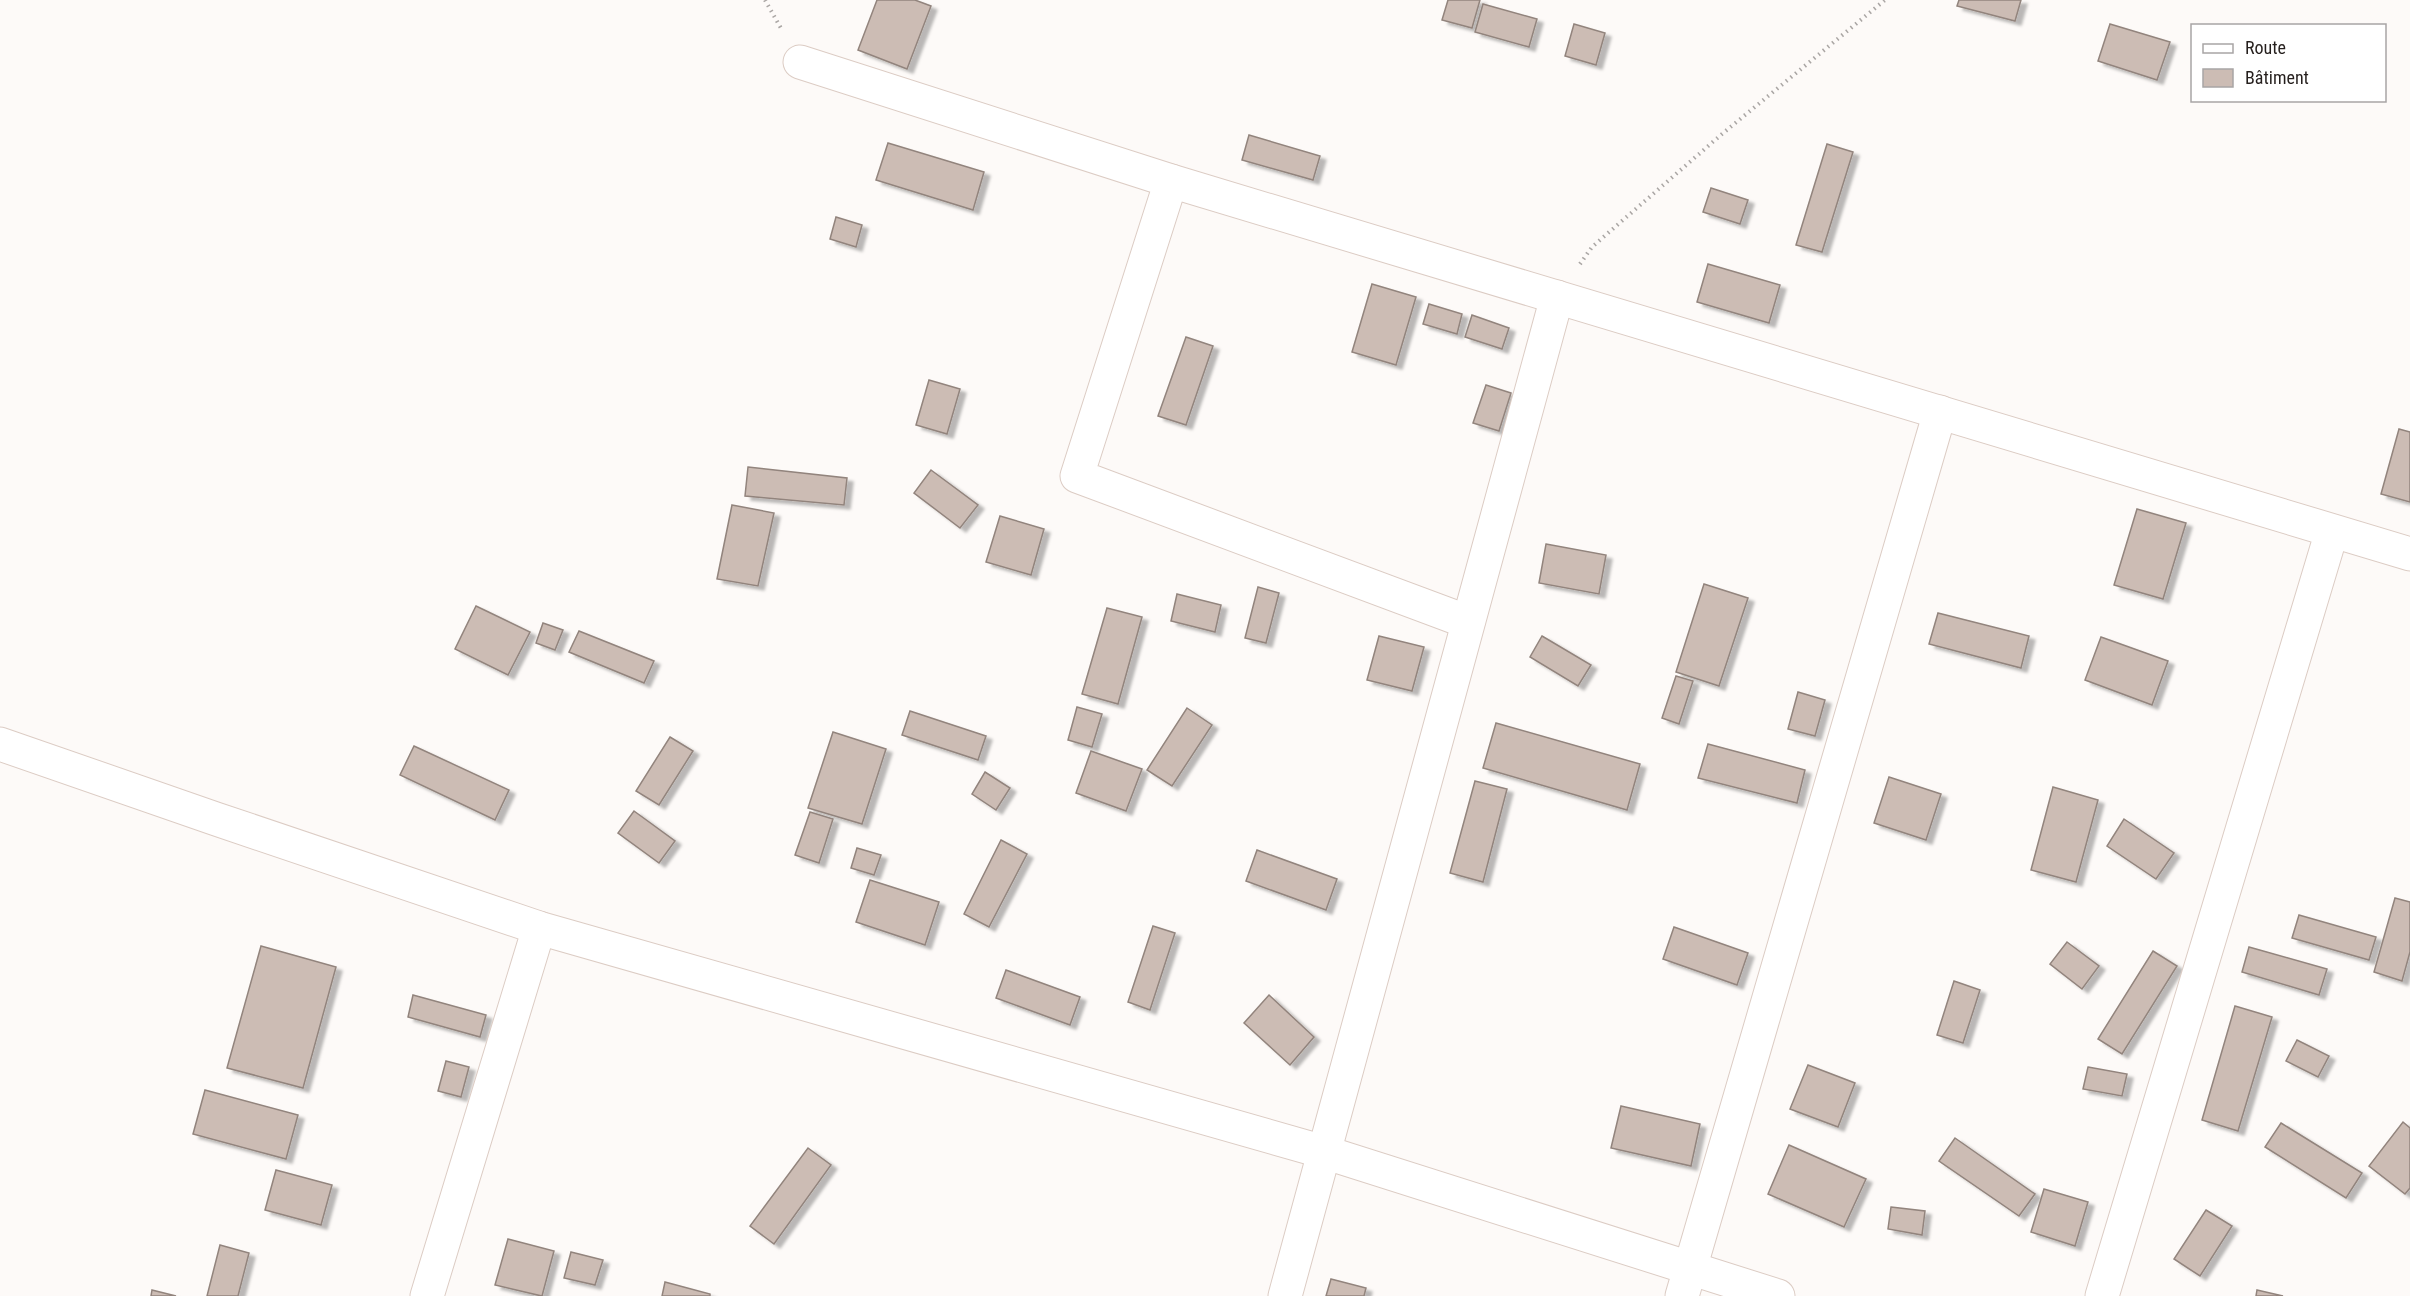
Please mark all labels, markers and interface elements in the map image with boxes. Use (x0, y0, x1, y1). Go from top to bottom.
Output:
legend (2191, 24, 2386, 102)
text: Route (2245, 37, 2286, 58)
text: Bâtiment (2245, 67, 2309, 88)

